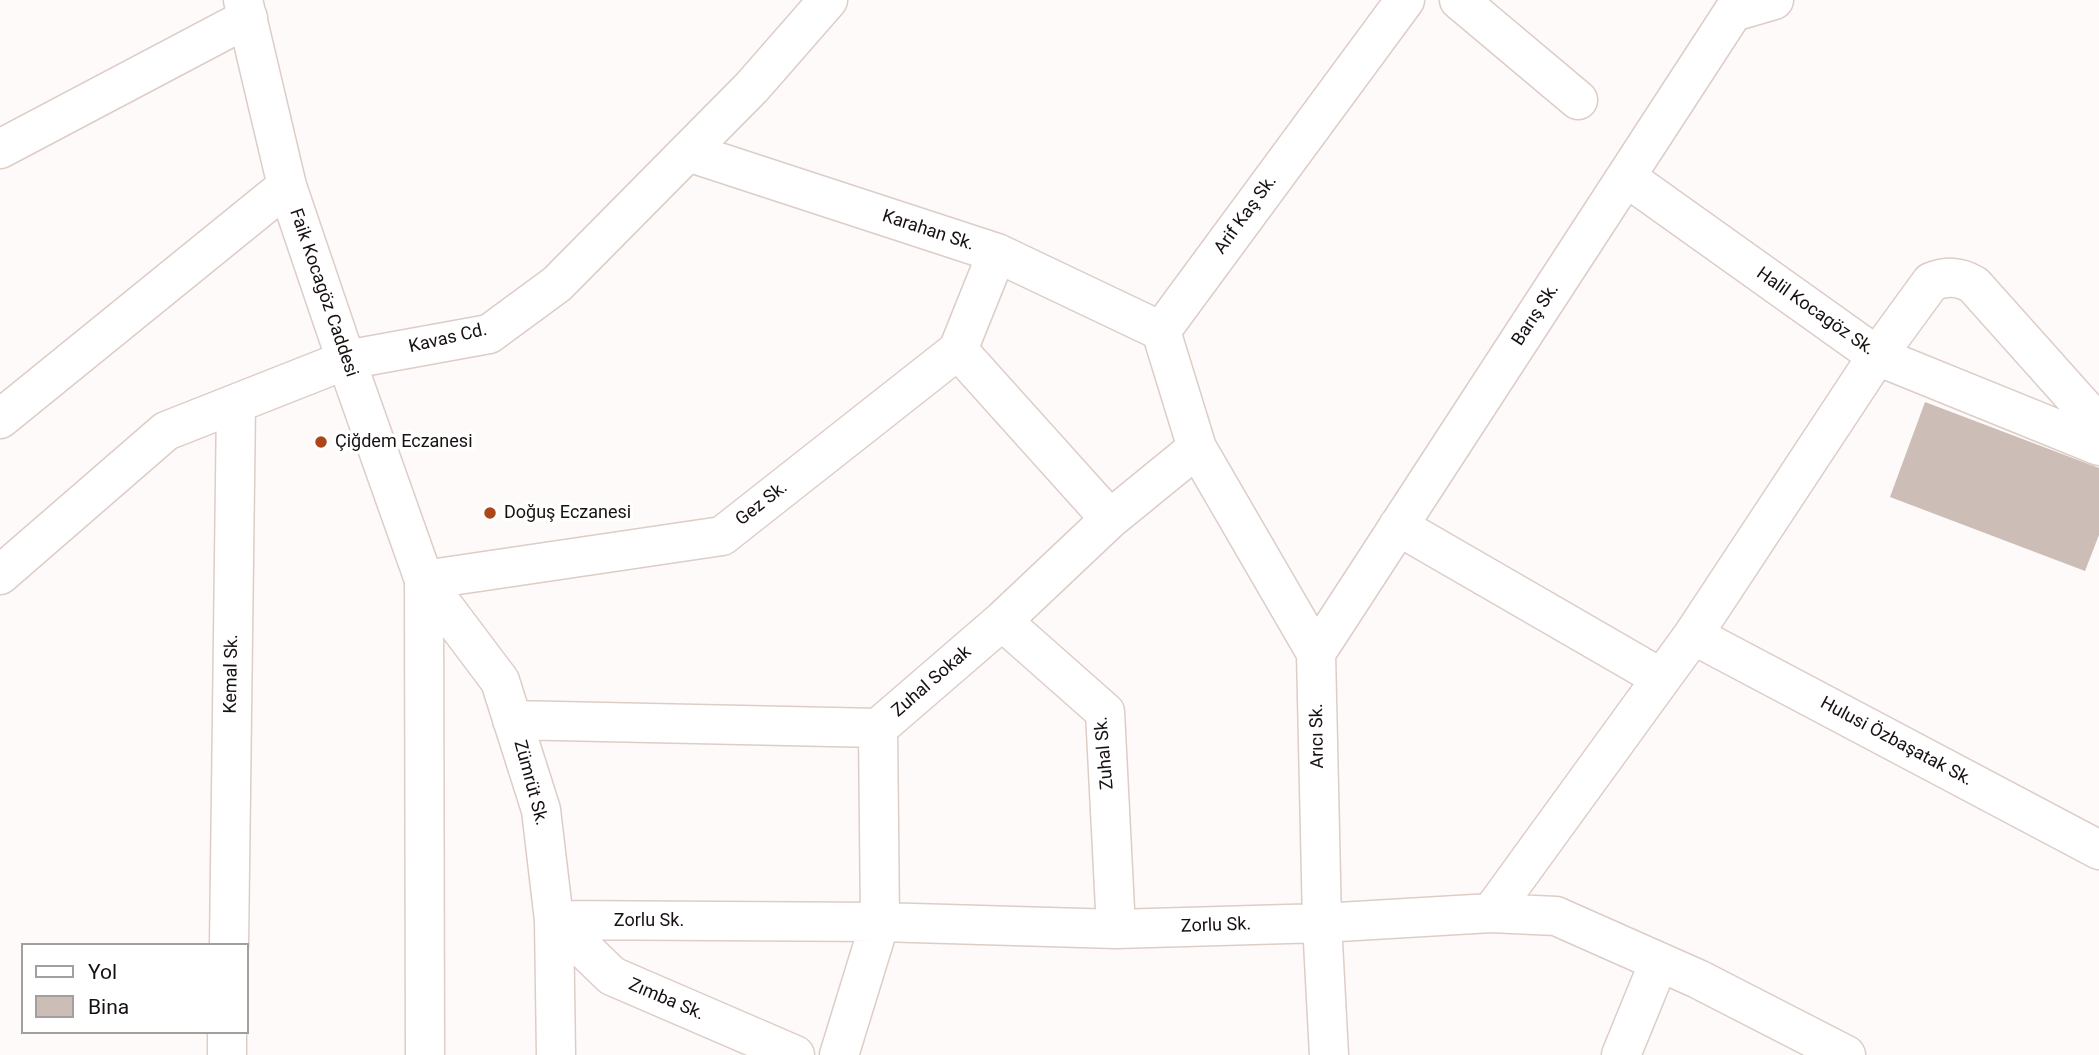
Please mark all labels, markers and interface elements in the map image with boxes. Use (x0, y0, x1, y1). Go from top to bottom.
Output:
street label: Arif Kaş Sk. (1210, 171, 1282, 259)
street label: Faik Kocagöz Caddesi (284, 206, 362, 380)
street label: Karahan Sk. (879, 206, 977, 256)
street label: Halil Kocagöz Sk. (1752, 263, 1878, 361)
street label: Barış Sk. (1508, 280, 1564, 350)
street label: Kavas Cd. (407, 320, 489, 358)
place label: Çiğdem Eczanesi (335, 431, 473, 453)
marker: Çiğdem Eczanesi (313, 434, 329, 450)
street label: Gez Sk. (732, 477, 792, 531)
place label: Doğuş Eczanesi (504, 502, 631, 524)
marker: Doğuş Eczanesi (482, 505, 498, 521)
street label: Kemal Sk. (221, 634, 243, 714)
street label: Zuhal Sokak (888, 642, 976, 722)
street label: Hulusi Özbaşatak Sk. (1816, 693, 1976, 791)
street label: Arıcı Sk. (1307, 703, 1329, 769)
street label: Zuhal Sk. (1091, 715, 1119, 791)
street label: Zümrüt Sk. (508, 738, 552, 828)
street label: Zorlu Sk. (614, 910, 684, 932)
street label: Zorlu Sk. (1181, 914, 1251, 938)
legend (21, 943, 248, 1034)
text: Yol (88, 960, 117, 984)
street label: Zımba Sk. (625, 974, 707, 1026)
text: Bina (88, 995, 129, 1019)

